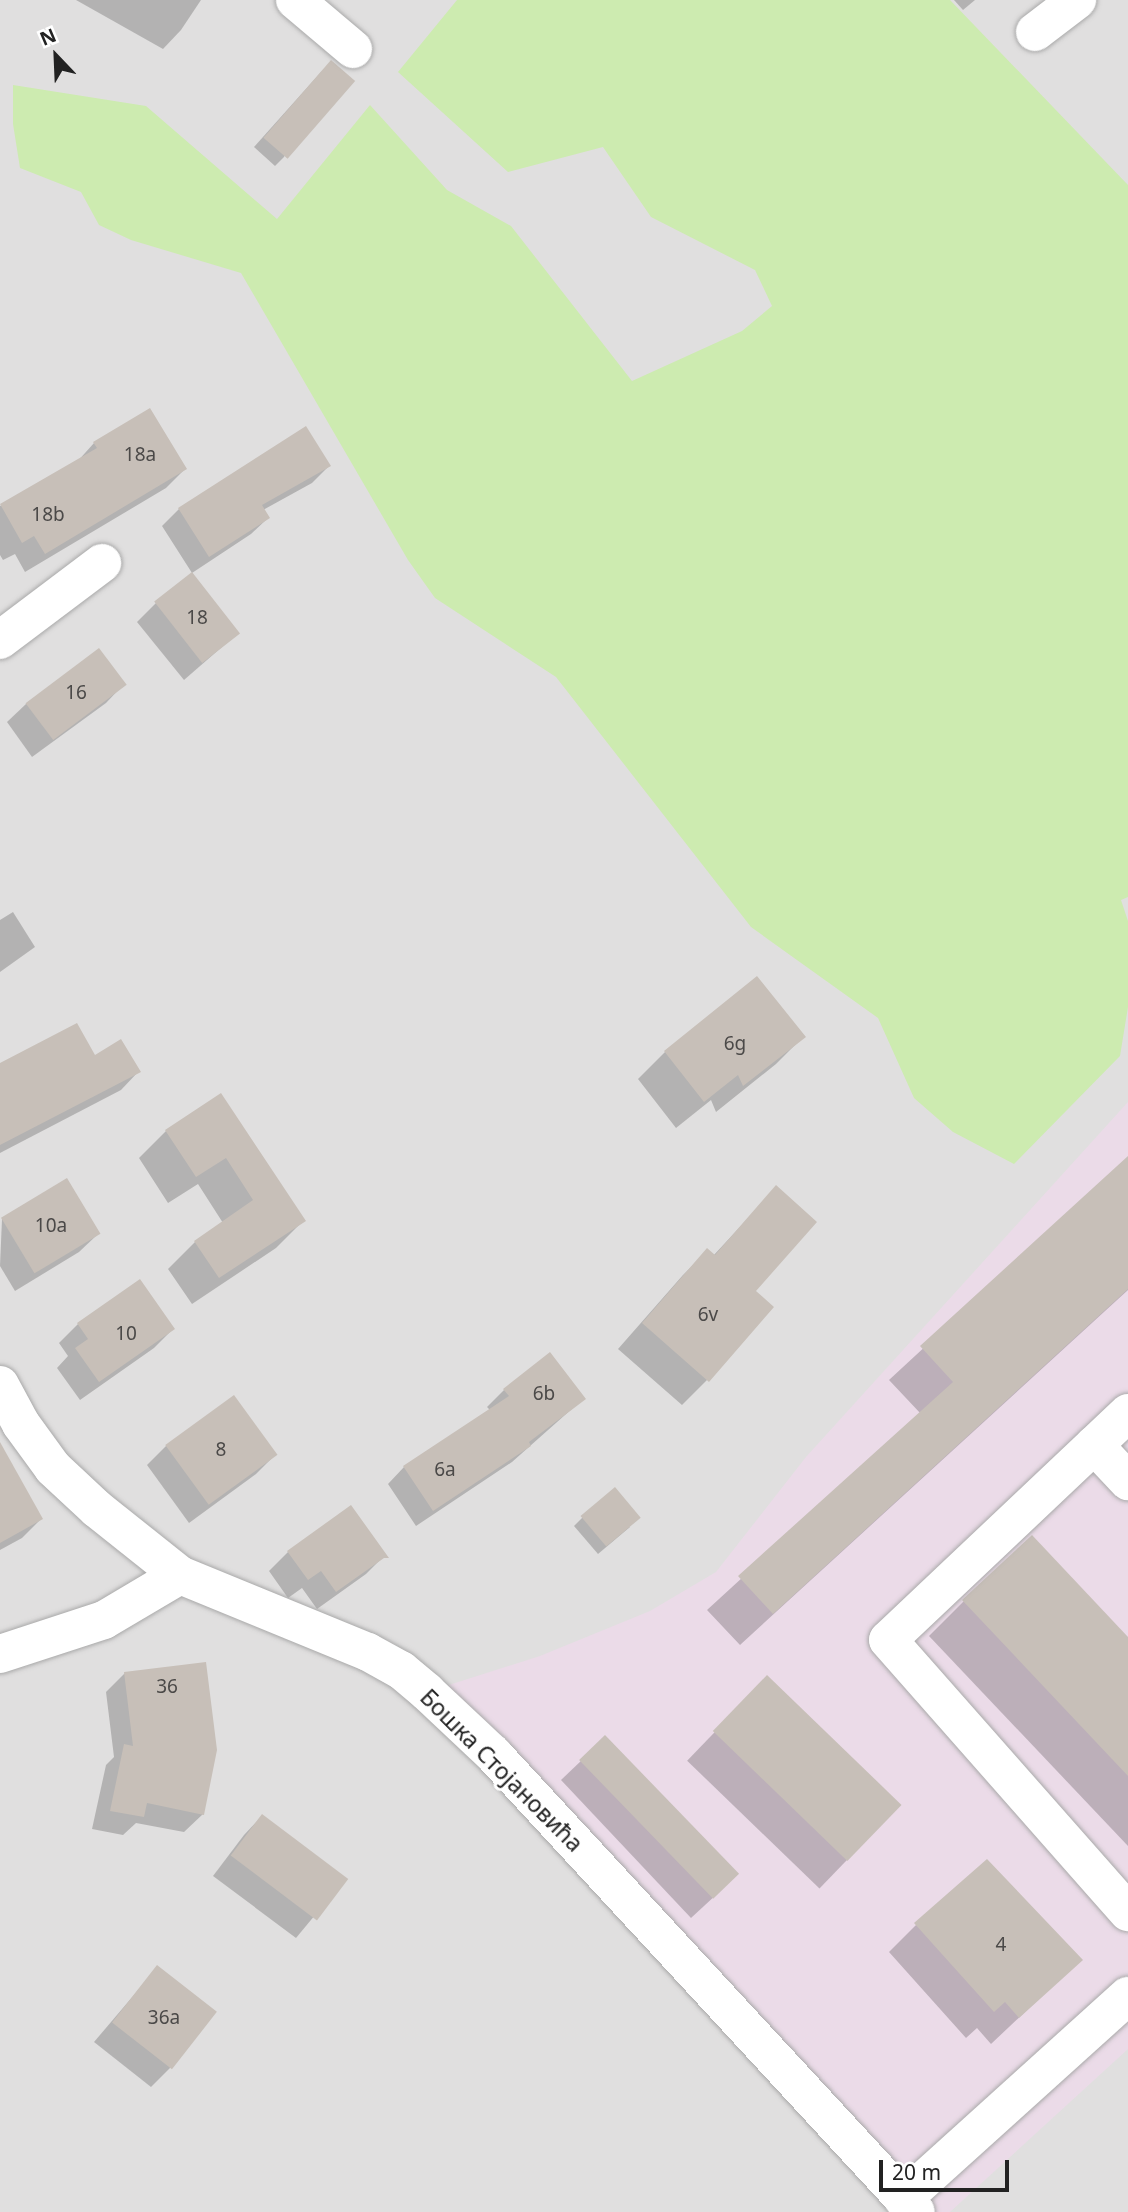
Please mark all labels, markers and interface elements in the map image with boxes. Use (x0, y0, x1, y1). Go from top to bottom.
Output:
north arrow (21, 21, 91, 91)
text: N (36, 22, 60, 52)
house number: 18a (124, 444, 156, 466)
house number: 18b (31, 504, 65, 526)
house number: 18 (186, 607, 208, 629)
house number: 16 (65, 682, 87, 704)
house number: 6g (724, 1033, 746, 1055)
house number: 10a (35, 1215, 67, 1237)
house number: 6v (698, 1304, 718, 1326)
house number: 10 (115, 1323, 137, 1345)
house number: 6b (533, 1383, 555, 1405)
house number: 8 (216, 1439, 226, 1461)
house number: 6a (434, 1459, 456, 1481)
house number: 36 (156, 1676, 178, 1698)
street label: Бошка Стојановића (415, 1683, 589, 1857)
house number: 4 (996, 1934, 1006, 1956)
house number: 36a (148, 2007, 180, 2029)
scale bar (883, 2146, 1012, 2190)
text: 20 m (892, 2158, 941, 2186)

